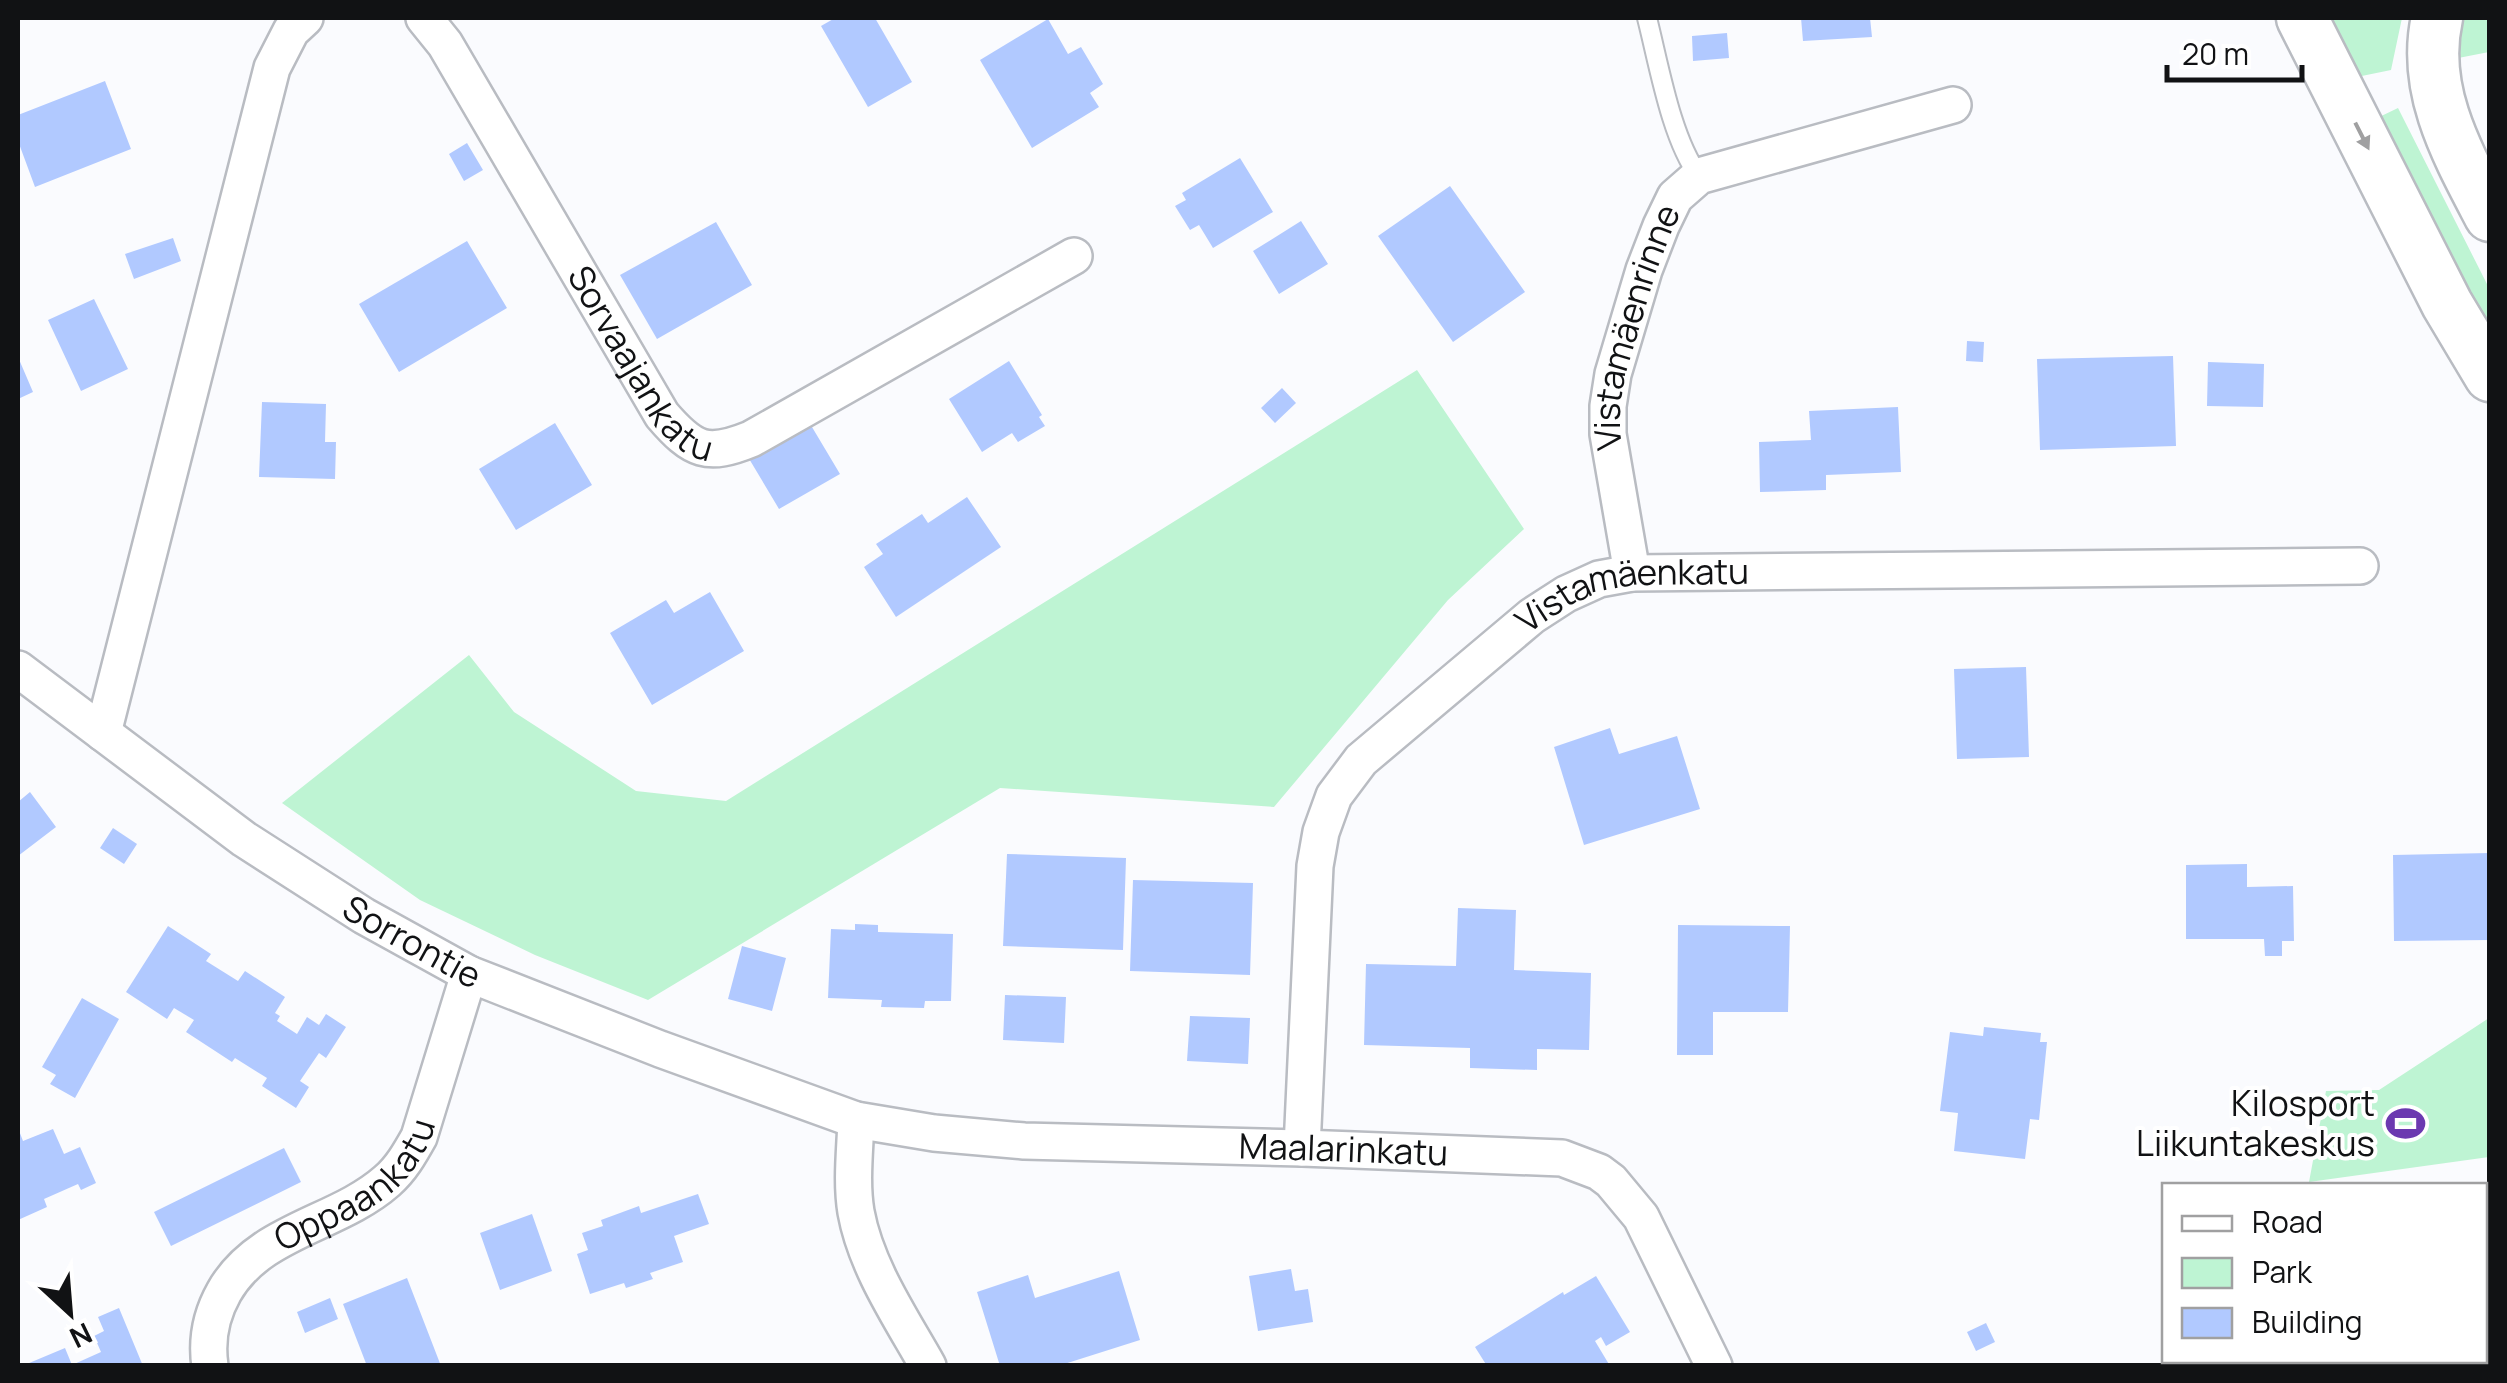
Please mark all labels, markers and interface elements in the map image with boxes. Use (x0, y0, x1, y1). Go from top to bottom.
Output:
scale bar (2167, 20, 2302, 82)
text: 20 m (2182, 33, 2249, 74)
one-way arrow (2353, 121, 2370, 150)
street label: Vistamäenrinne (1582, 196, 1691, 454)
street label: Sorvaajankatu (557, 257, 719, 472)
street label: Vistamäenkatu (1505, 547, 1749, 643)
street label: Sorrontie (334, 884, 488, 999)
place label: Kilosport Liikuntakeskus (2136, 1079, 2375, 1167)
sports icon: Kilosport Liikuntakeskus (2384, 1103, 2426, 1145)
street label: Oppaankatu (265, 1113, 446, 1262)
street label: Maalarinkatu (1238, 1121, 1449, 1177)
legend (2162, 1183, 2487, 1363)
text: Road (2252, 1201, 2323, 1242)
text: Park (2252, 1251, 2313, 1292)
north arrow (20, 1263, 120, 1363)
text: Building (2252, 1301, 2363, 1342)
text: N (64, 1315, 99, 1358)

